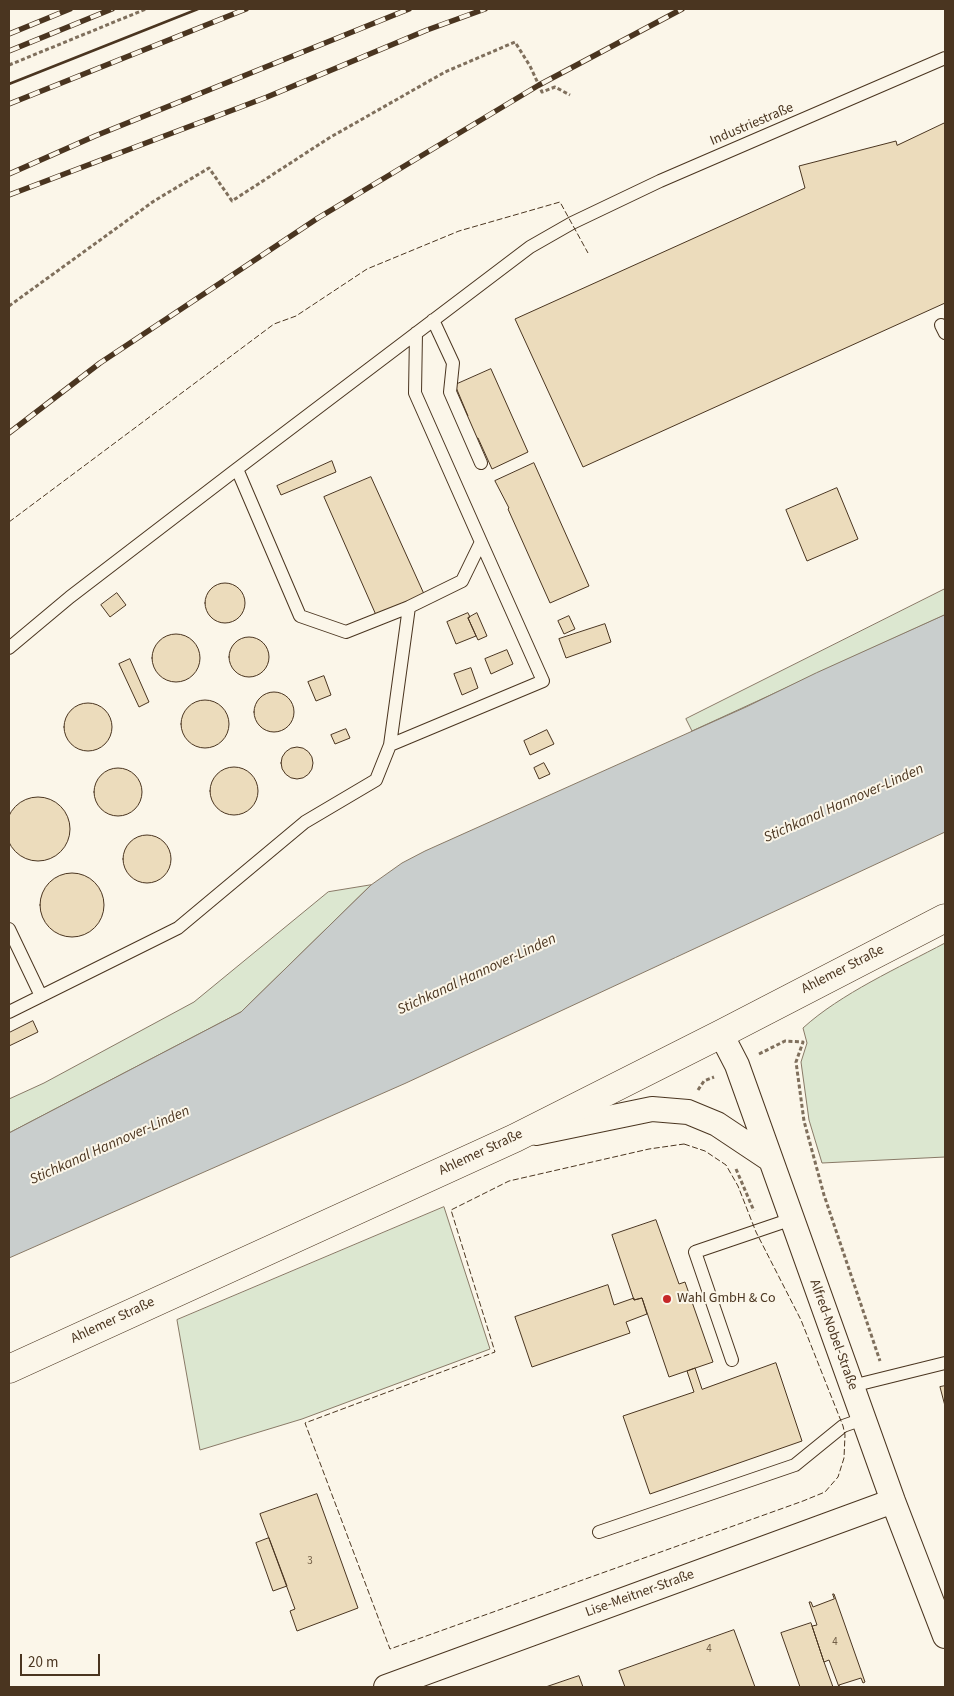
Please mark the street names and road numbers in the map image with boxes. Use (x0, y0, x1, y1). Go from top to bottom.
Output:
street label: Industriestraße (708, 100, 796, 150)
street label: Ahlemer Straße (799, 942, 887, 998)
street label: Ahlemer Straße (436, 1126, 526, 1180)
street label: Alfred-Nobel-Straße (805, 1277, 861, 1393)
street label: Ahlemer Straße (68, 1294, 158, 1348)
street label: Lise-Meitner-Straße (583, 1567, 697, 1621)

